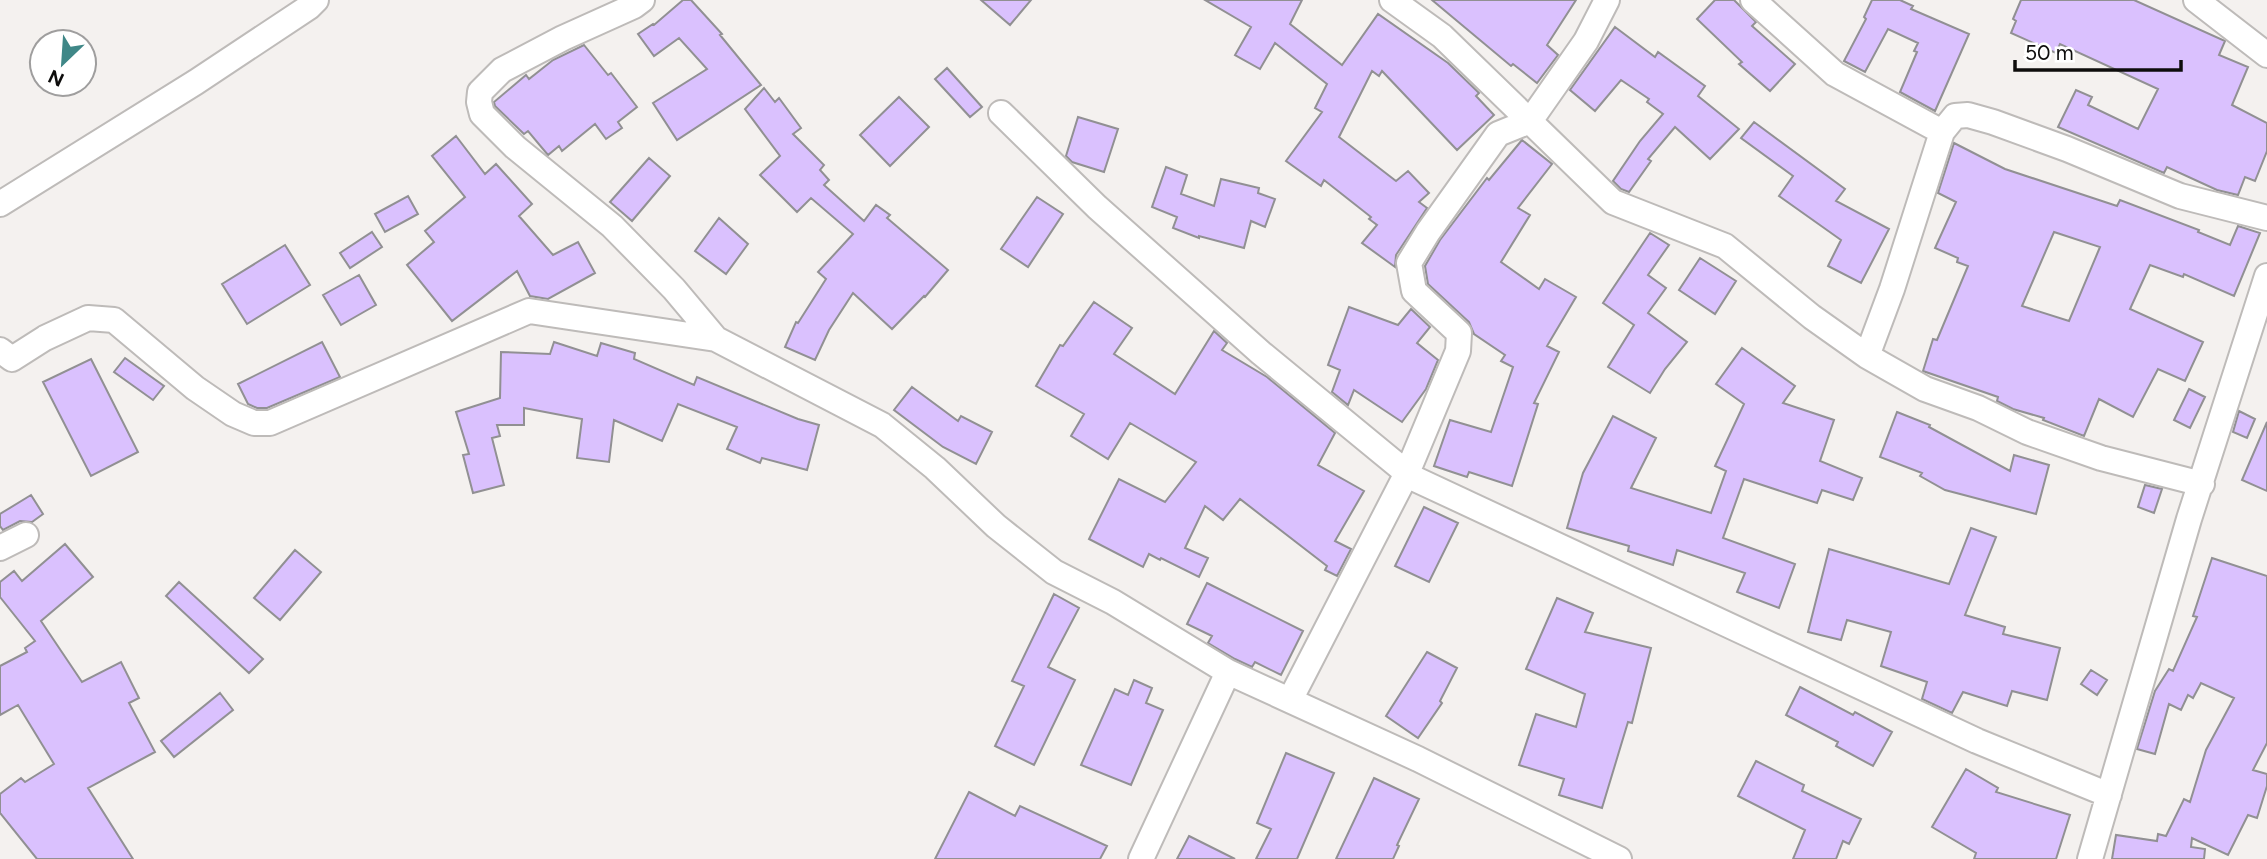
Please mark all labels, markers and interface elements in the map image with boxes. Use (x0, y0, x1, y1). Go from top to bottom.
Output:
north arrow (28, 28, 98, 98)
scale bar (2015, 28, 2181, 72)
text: 50 m (2025, 40, 2074, 65)
text: N (45, 64, 68, 91)

